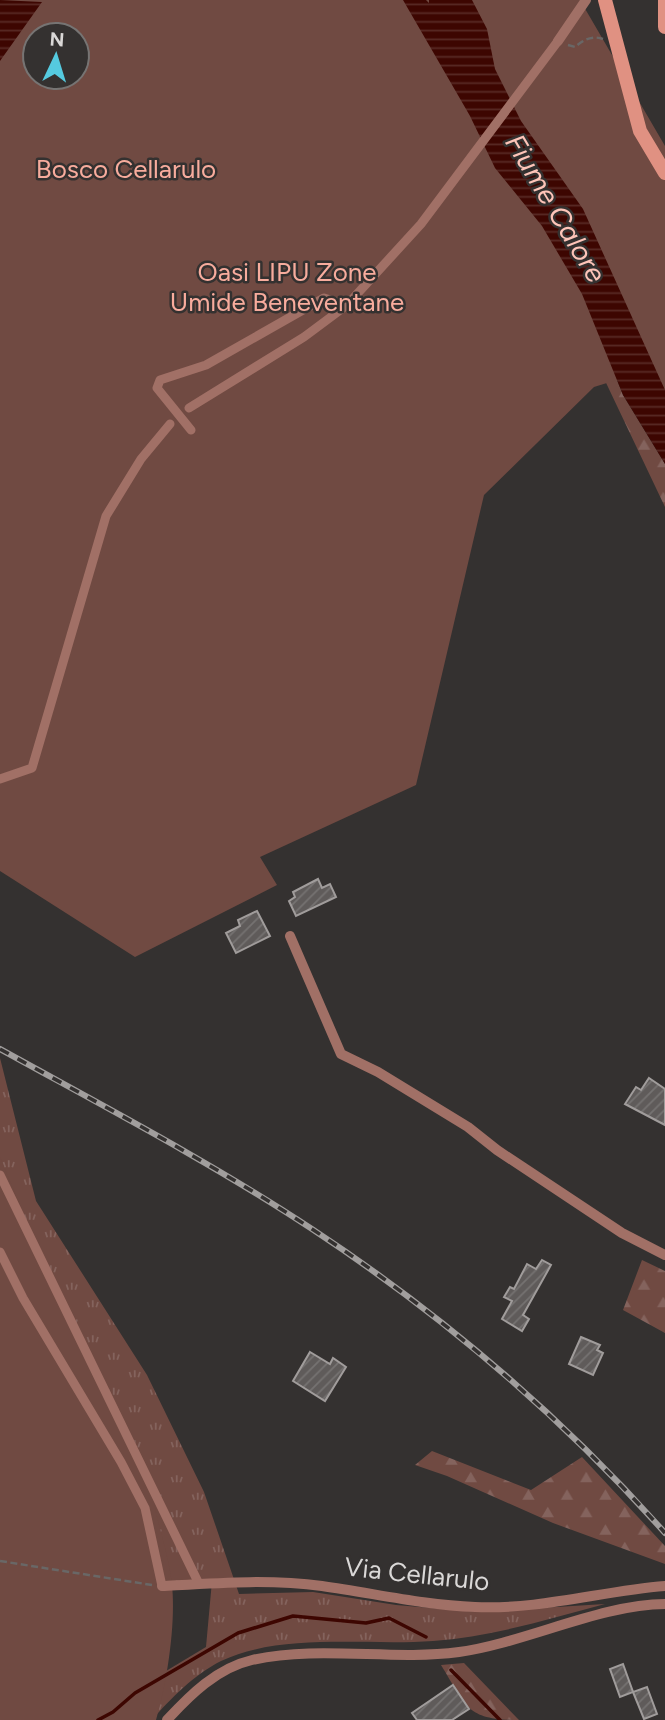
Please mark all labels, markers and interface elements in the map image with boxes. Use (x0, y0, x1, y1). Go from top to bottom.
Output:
north arrow (21, 21, 91, 91)
text: N (49, 28, 65, 52)
water label: Fiume Calore (498, 128, 614, 288)
park label: Bosco Cellarulo (36, 153, 216, 185)
park label: Oasi LIPU Zone Umide Beneventane (170, 256, 404, 318)
street label: Via Cellarulo (343, 1550, 491, 1598)

